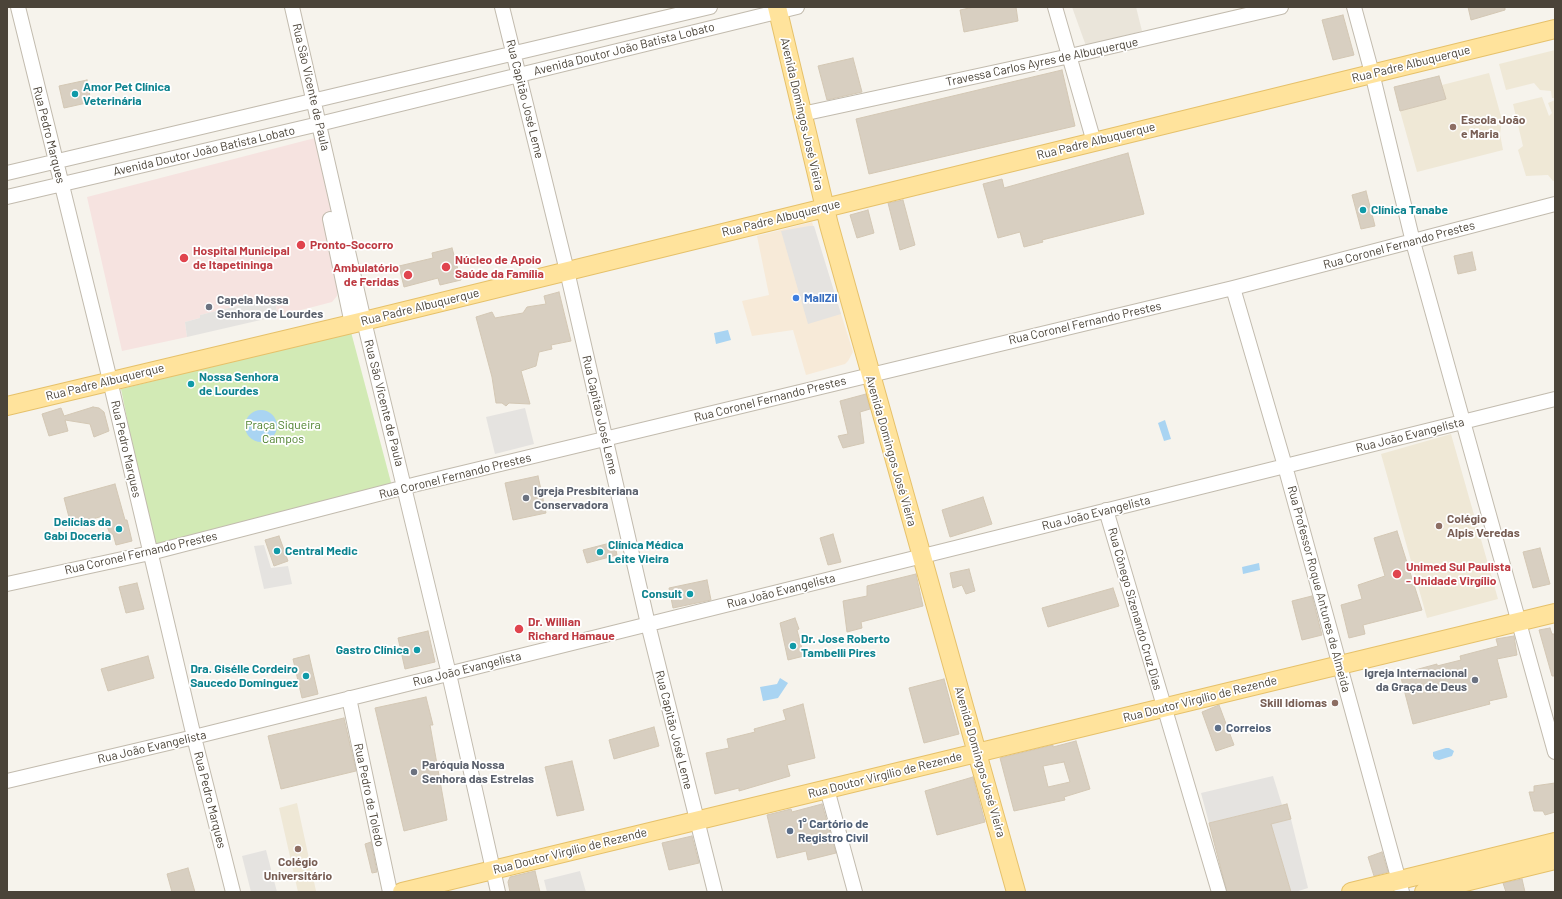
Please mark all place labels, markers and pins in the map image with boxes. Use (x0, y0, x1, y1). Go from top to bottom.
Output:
place label: Amor Pet Clínica Veterinária (83, 80, 170, 108)
marker: Amor Pet Clínica Veterinária (70, 89, 80, 99)
place label: Escola João e Maria (1461, 113, 1525, 141)
marker: Escola João e Maria (1448, 122, 1458, 132)
place label: Clínica Tanabe (1371, 203, 1448, 217)
marker: Clínica Tanabe (1358, 205, 1368, 215)
place label: Pronto-Socorro (310, 238, 394, 252)
marker: Pronto-Socorro (295, 239, 307, 251)
place label: Hospital Municipal de Itapetininga (193, 244, 290, 272)
marker: Hospital Municipal de Itapetininga (178, 252, 190, 264)
place label: Núcleo de Apoio Saúde da Família (455, 253, 544, 281)
place label: Ambulatório de Feridas (333, 261, 399, 289)
marker: Núcleo de Apoio Saúde da Família (440, 261, 452, 273)
marker: Ambulatório de Feridas (402, 269, 414, 281)
place label: MallZil (804, 291, 837, 305)
place label: Capela Nossa Senhora de Lourdes (217, 293, 323, 321)
marker: MallZil (791, 293, 801, 303)
marker: Capela Nossa Senhora de Lourdes (204, 302, 214, 312)
place label: Nossa Senhora de Lourdes (199, 370, 279, 398)
marker: Nossa Senhora de Lourdes (186, 379, 196, 389)
place label: Igreja Presbiteriana Conservadora (534, 484, 638, 512)
marker: Igreja Presbiteriana Conservadora (521, 493, 531, 503)
place label: Colégio Alpis Veredas (1447, 512, 1520, 540)
place label: Delícias da Gabi Doceria (44, 515, 111, 543)
marker: Colégio Alpis Veredas (1434, 521, 1444, 531)
marker: Delícias da Gabi Doceria (114, 524, 124, 534)
place label: Clínica Médica Leite Vieira (608, 538, 684, 566)
place label: Central Medic (285, 544, 358, 558)
marker: Central Medic (272, 546, 282, 556)
marker: Clínica Médica Leite Vieira (595, 547, 605, 557)
place label: Unimed Sul Paulista - Unidade Virgílio (1406, 560, 1511, 588)
marker: Unimed Sul Paulista - Unidade Virgílio (1391, 568, 1403, 580)
place label: Consult (641, 587, 682, 601)
marker: Consult (685, 589, 695, 599)
place label: Dr. Willian Richard Hamaue (528, 615, 615, 643)
marker: Dr. Willian Richard Hamaue (513, 623, 525, 635)
place label: Dr. Jose Roberto Tambelli Pires (801, 632, 890, 660)
marker: Dr. Jose Roberto Tambelli Pires (788, 641, 798, 651)
place label: Gastro Clínica (336, 643, 409, 657)
marker: Gastro Clínica (412, 645, 422, 655)
place label: Dra. Gisélle Cordeiro Saucedo Dominguez (190, 662, 298, 690)
place label: Igreja Internacional da Graça de Deus (1364, 666, 1467, 694)
marker: Dra. Gisélle Cordeiro Saucedo Dominguez (301, 671, 311, 681)
marker: Igreja Internacional da Graça de Deus (1470, 675, 1480, 685)
place label: Skill Idiomas (1260, 696, 1327, 710)
marker: Skill Idiomas (1330, 698, 1340, 708)
place label: Correios (1226, 721, 1271, 735)
marker: Correios (1213, 723, 1223, 733)
place label: Paróquia Nossa Senhora das Estrelas (422, 758, 534, 786)
marker: Paróquia Nossa Senhora das Estrelas (409, 767, 419, 777)
place label: 1° Cartório de Registro Civil (798, 817, 869, 845)
marker: 1° Cartório de Registro Civil (785, 826, 795, 836)
marker: Colégio Universitário (293, 844, 303, 854)
place label: Colégio Universitário (264, 855, 332, 883)

